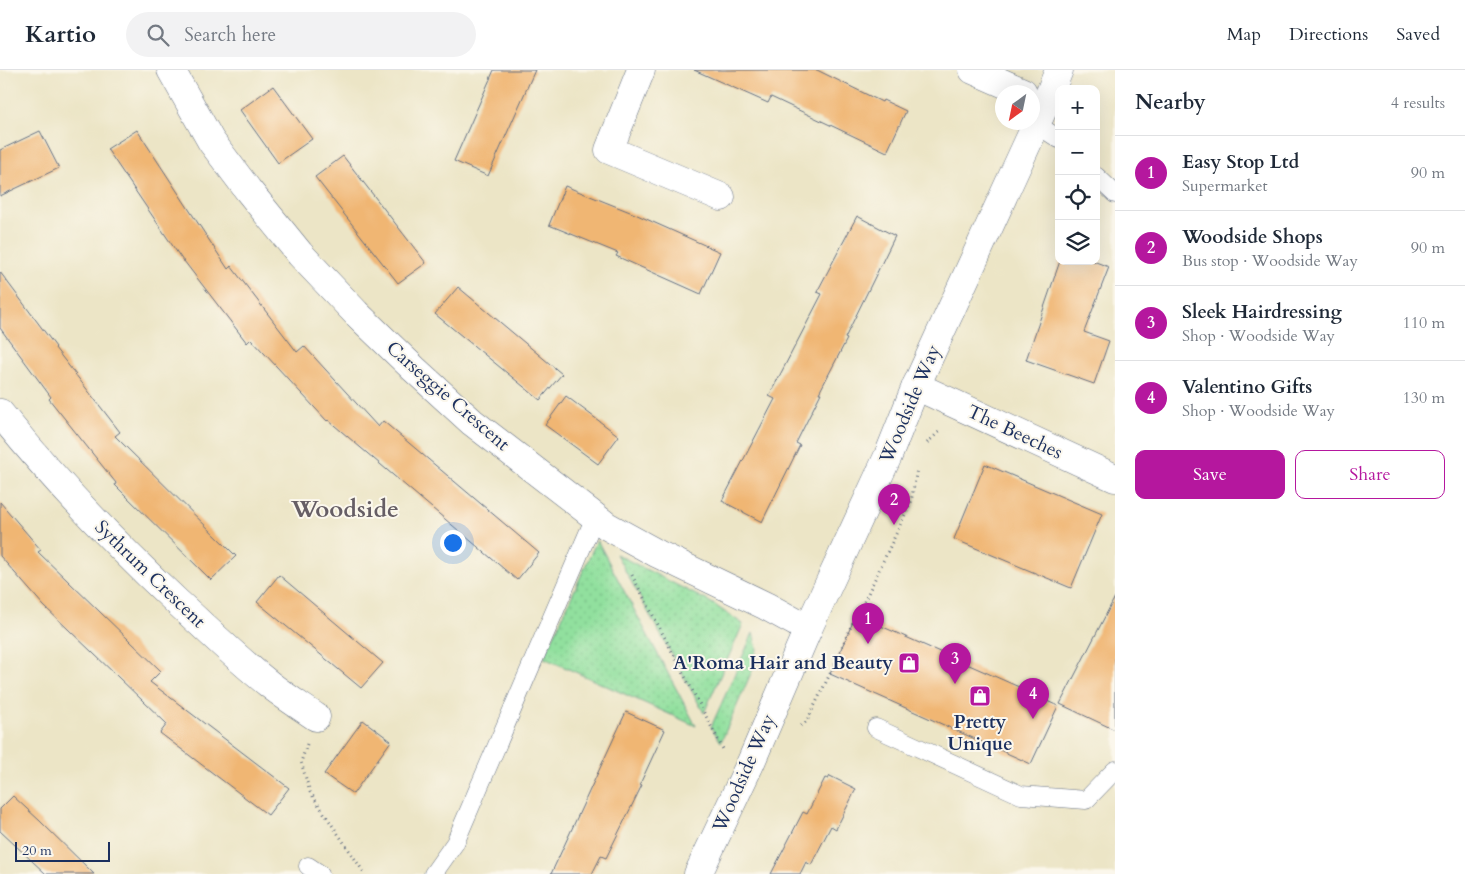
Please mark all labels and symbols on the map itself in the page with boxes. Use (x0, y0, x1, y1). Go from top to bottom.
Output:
north arrow (995, 85, 1040, 130)
street label: Carseggie Crescent (381, 335, 515, 457)
street label: Woodside Way (873, 341, 947, 468)
street label: The Beeches (963, 399, 1067, 465)
pin: 2 (878, 484, 910, 525)
district label: Woodside (290, 493, 399, 526)
street label: Sythrum Crescent (89, 514, 211, 634)
your location (440, 530, 466, 556)
pin: 1 (852, 603, 884, 644)
pin: 3 (939, 643, 971, 684)
place label: A'Roma Hair and Beauty (673, 650, 893, 676)
shop icon: A'Roma Hair and Beauty (897, 651, 921, 675)
pin: 4 (1017, 678, 1049, 719)
shop icon: Pretty Unique (968, 684, 992, 708)
place label: Pretty Unique (947, 709, 1013, 757)
street label: Woodside Way (706, 710, 782, 837)
scale bar (15, 839, 110, 862)

